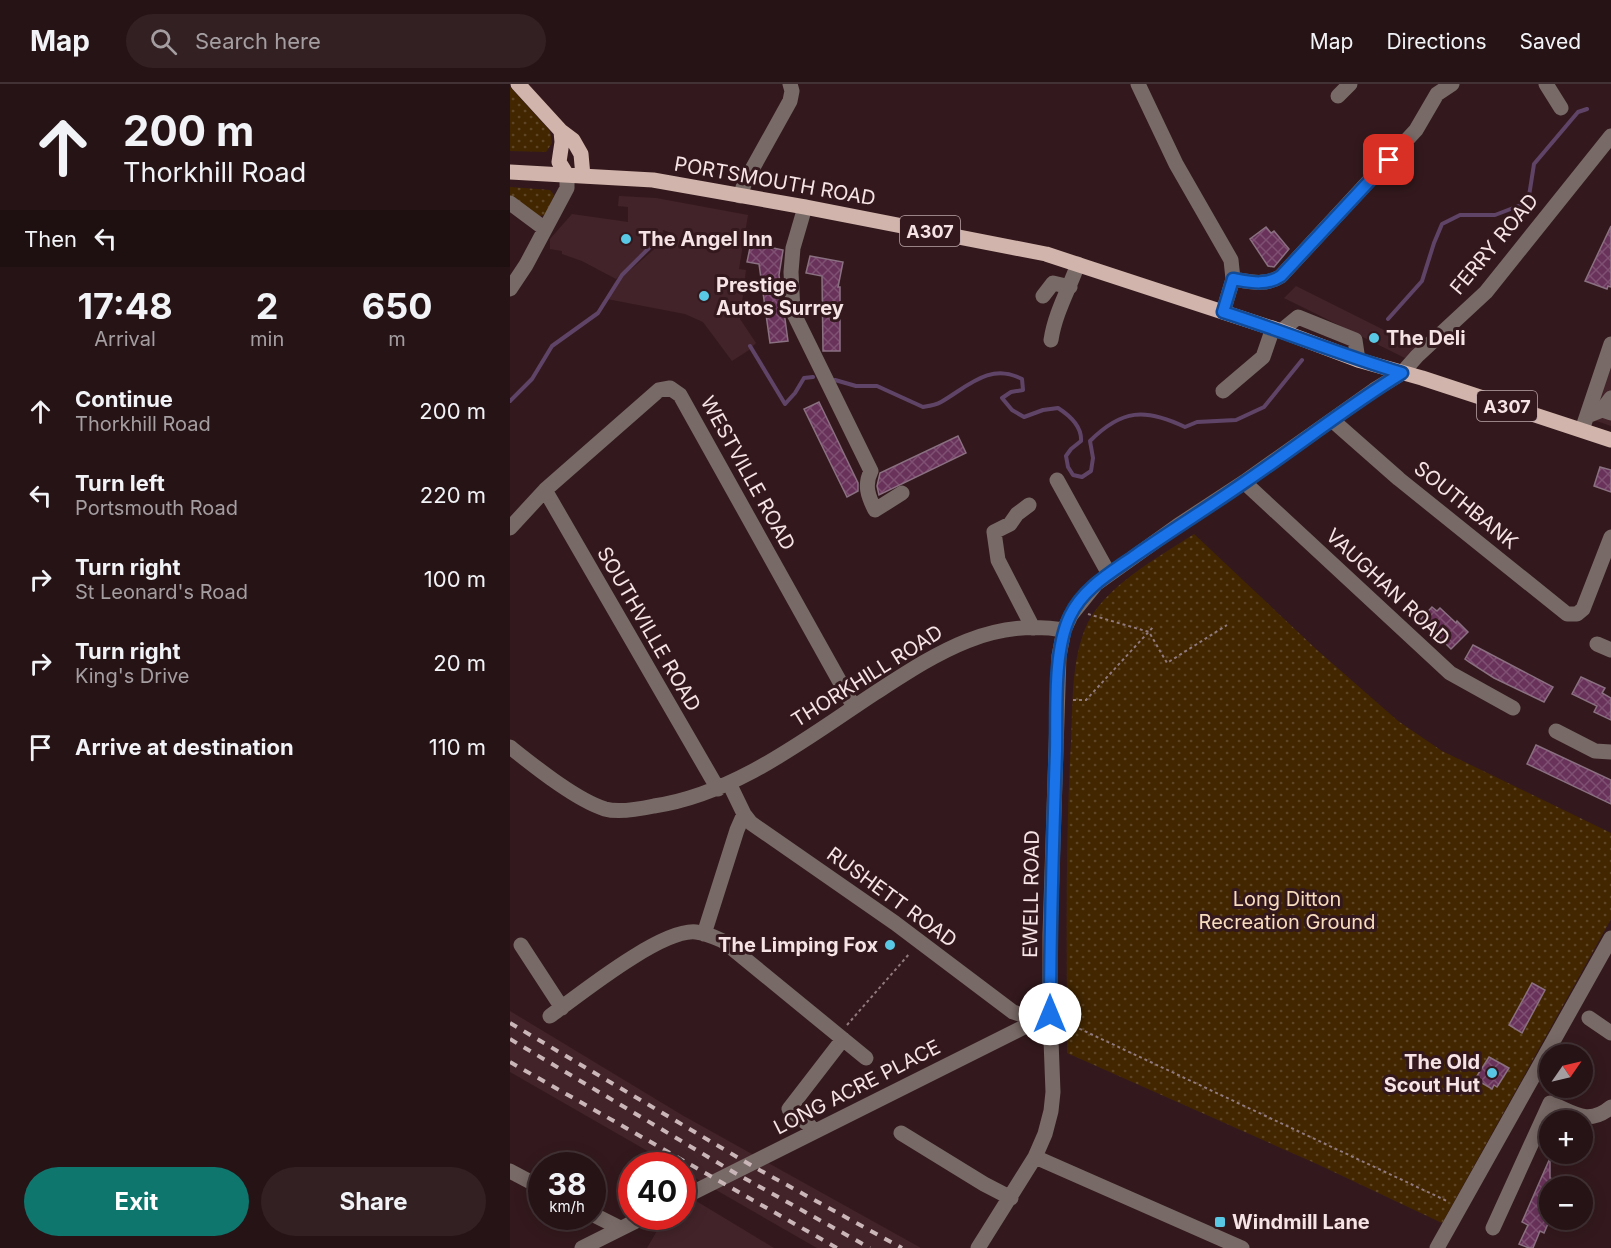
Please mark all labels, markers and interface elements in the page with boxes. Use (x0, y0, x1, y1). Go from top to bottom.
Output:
search box (126, 14, 546, 68)
text: Map (30, 24, 90, 58)
icon: search (147, 25, 180, 58)
text: Search here (195, 28, 321, 54)
text: Map (1310, 29, 1353, 54)
text: Directions (1386, 29, 1487, 54)
text: Saved (1520, 29, 1581, 54)
text: 200 m (123, 105, 254, 156)
icon: ahead (24, 108, 102, 186)
pin (1363, 134, 1414, 185)
icon: arrive (1372, 143, 1405, 176)
street label: PORTSMOUTH ROAD (672, 151, 878, 211)
text: Thorkhill Road (123, 156, 306, 189)
street label: FERRY ROAD (1445, 189, 1543, 299)
road number: A307 (900, 216, 960, 246)
icon: left (89, 222, 122, 255)
text: Then (24, 226, 77, 252)
place label: The Angel Inn (638, 227, 773, 251)
marker: The Angel Inn (619, 232, 633, 246)
place label: Prestige Autos Surrey (716, 273, 844, 320)
text: 17:48 (78, 284, 173, 328)
text: 2 (256, 284, 279, 328)
text: 650 (362, 284, 432, 328)
marker: Prestige Autos Surrey (697, 289, 711, 303)
place label: The Deli (1386, 326, 1466, 350)
text: Arrival (94, 327, 156, 351)
text: min (250, 327, 284, 351)
text: m (388, 327, 406, 351)
marker: The Deli (1367, 331, 1381, 345)
text: Continue (75, 386, 173, 412)
road number: A307 (1477, 391, 1537, 421)
street label: WESTVILLE ROAD (696, 392, 800, 554)
icon: ahead (24, 395, 57, 428)
text: 200 m (419, 398, 486, 424)
text: Thorkhill Road (75, 412, 211, 436)
street label: SOUTHBANK (1409, 456, 1523, 554)
text: Turn left (75, 470, 165, 496)
icon: left (24, 479, 57, 512)
text: 220 m (420, 482, 486, 508)
text: Portsmouth Road (75, 496, 238, 520)
street label: VAUGHAN ROAD (1321, 523, 1455, 651)
street label: SOUTHVILLE ROAD (592, 542, 706, 716)
text: Turn right (75, 554, 181, 580)
icon: right (24, 563, 57, 596)
text: 100 m (424, 566, 486, 592)
text: St Leonard's Road (75, 580, 248, 604)
street label: THORKHILL ROAD (787, 620, 947, 732)
text: Turn right (75, 638, 181, 664)
icon: right (24, 647, 57, 680)
text: 20 m (433, 650, 486, 676)
text: King's Drive (75, 664, 189, 688)
icon: arrive (24, 731, 57, 764)
text: Arrive at destination (75, 734, 294, 760)
text: 110 m (429, 734, 486, 760)
street label: EWELL ROAD (1018, 830, 1044, 958)
street label: RUSHETT ROAD (822, 842, 962, 952)
park label: Long Ditton Recreation Ground (1199, 887, 1375, 934)
place label: The Limping Fox (718, 933, 878, 957)
marker: The Limping Fox (883, 938, 897, 952)
position arrow (1018, 982, 1082, 1046)
street label: LONG ACRE PLACE (770, 1035, 944, 1139)
north arrow (1539, 1044, 1593, 1098)
map controls (1539, 1044, 1593, 1230)
place label: The Old Scout Hut (1384, 1050, 1480, 1097)
marker: The Old Scout Hut (1485, 1066, 1499, 1080)
button: + (1539, 1110, 1593, 1164)
speed limit sign: 40 (618, 1152, 696, 1230)
text: 38 (548, 1166, 586, 1202)
button: Exit (24, 1167, 249, 1236)
button: Share (261, 1167, 486, 1236)
button: − (1539, 1176, 1593, 1230)
text: km/h (549, 1197, 585, 1216)
place label: Windmill Lane (1232, 1210, 1370, 1234)
marker: Windmill Lane (1213, 1215, 1227, 1229)

